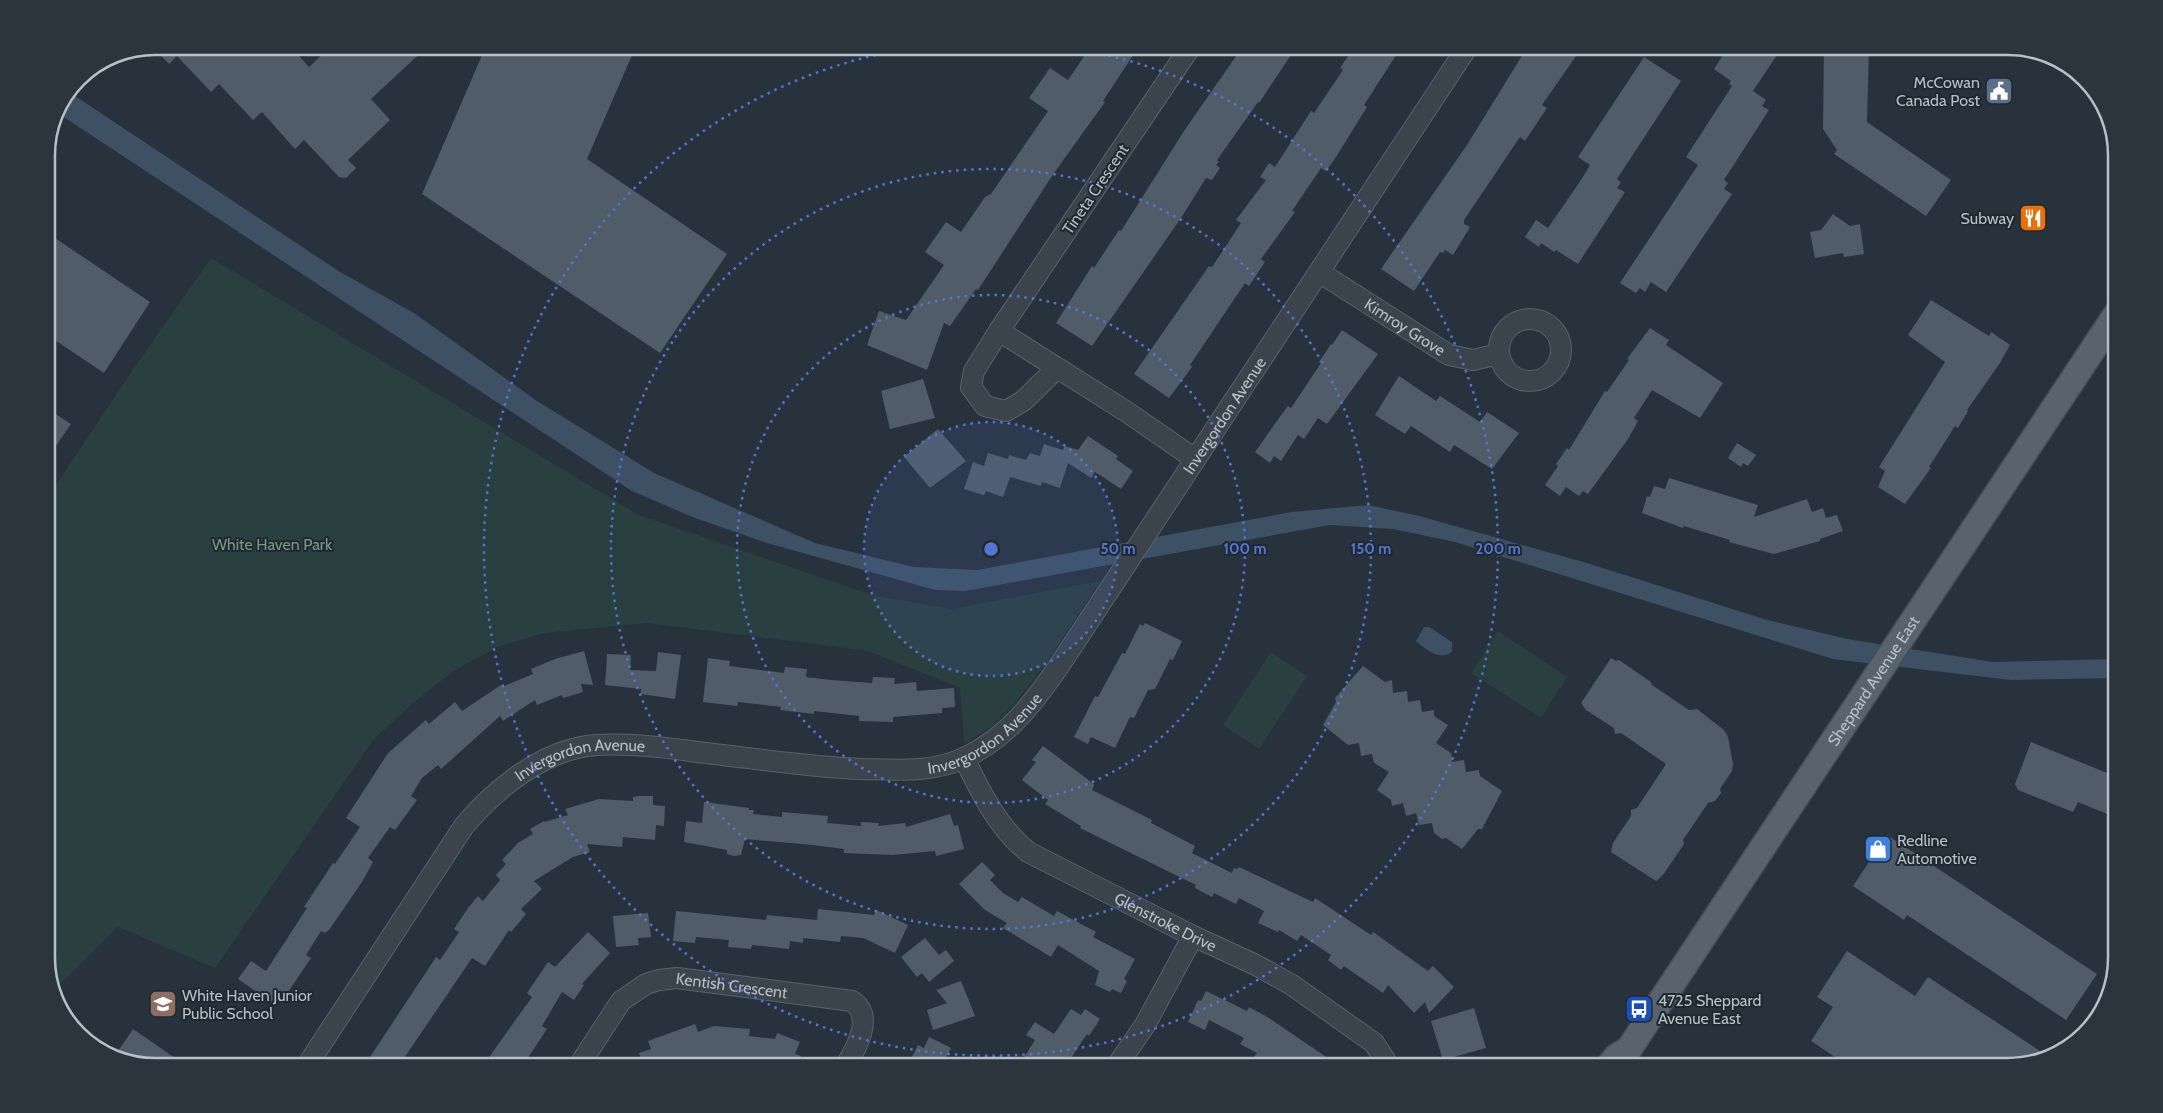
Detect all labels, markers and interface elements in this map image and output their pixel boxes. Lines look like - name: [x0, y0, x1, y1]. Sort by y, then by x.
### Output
- place label: McCowan Canada Post: [1896, 73, 1981, 110]
- public building icon: McCowan Canada Post: [1984, 76, 2014, 106]
- street label: Tineta Crescent: [1058, 140, 1133, 238]
- restaurant icon: Subway: [2018, 203, 2048, 233]
- place label: Subway: [1961, 209, 2014, 228]
- street label: Kimroy Grove: [1361, 294, 1449, 360]
- street label: Invergordon Avenue: [1179, 354, 1270, 478]
- park label: White Haven Park: [212, 535, 333, 554]
- centre of rings: [982, 540, 1000, 558]
- text: 50 m: [1100, 540, 1136, 558]
- text: 100 m: [1223, 540, 1267, 558]
- text: 150 m: [1351, 540, 1391, 558]
- text: 200 m: [1475, 540, 1521, 558]
- street label: Sheppard Avenue East: [1824, 612, 1924, 750]
- street label: Invergordon Avenue: [926, 689, 1046, 778]
- street label: Invergordon Avenue: [511, 735, 646, 785]
- place label: Redline Automotive: [1897, 831, 1977, 868]
- shop icon: Redline Automotive: [1863, 834, 1893, 864]
- street label: Glenstroke Drive: [1111, 889, 1220, 956]
- street label: Kentish Crescent: [675, 969, 789, 1003]
- place label: White Haven Junior Public School: [182, 986, 313, 1023]
- school or university icon: White Haven Junior Public School: [148, 989, 178, 1019]
- place label: 4725 Sheppard Avenue East: [1658, 991, 1761, 1028]
- bus stop icon: 4725 Sheppard Avenue East: [1624, 994, 1654, 1024]

